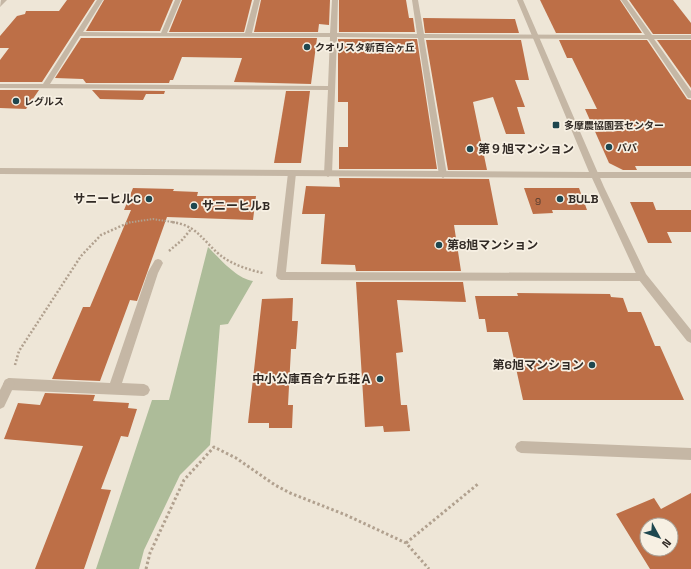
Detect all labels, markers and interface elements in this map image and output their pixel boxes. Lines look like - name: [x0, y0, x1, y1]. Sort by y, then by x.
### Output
- place label: クオリスタ新百合ヶ丘: [315, 41, 415, 54]
- marker: クオリスタ新百合ヶ丘: [302, 42, 312, 52]
- place label: レグルス: [24, 95, 64, 108]
- marker: レグルス: [11, 96, 21, 106]
- place label: 多摩農協園芸センター: [564, 119, 664, 132]
- marker: 多摩農協園芸センター: [551, 120, 561, 130]
- place label: 第９旭マンション: [478, 141, 574, 157]
- place label: パパ: [617, 141, 637, 154]
- marker: パパ: [604, 142, 614, 152]
- marker: 第９旭マンション: [465, 144, 475, 154]
- place label: サニーヒルC: [73, 191, 141, 207]
- place label: BULB: [568, 191, 599, 207]
- marker: サニーヒルC: [144, 194, 154, 204]
- marker: BULB: [555, 194, 565, 204]
- house number: 9: [535, 195, 541, 208]
- place label: サニーヒルB: [202, 198, 270, 214]
- marker: サニーヒルB: [189, 201, 199, 211]
- place label: 第8旭マンション: [447, 237, 538, 253]
- marker: 第8旭マンション: [434, 240, 444, 250]
- place label: 第6旭マンション: [493, 357, 584, 373]
- marker: 第6旭マンション: [587, 360, 597, 370]
- place label: 中小公庫百合ケ丘荘Ａ: [252, 371, 372, 387]
- marker: 中小公庫百合ケ丘荘Ａ: [375, 374, 385, 384]
- north arrow: [639, 517, 679, 557]
- text: N: [659, 536, 674, 551]

